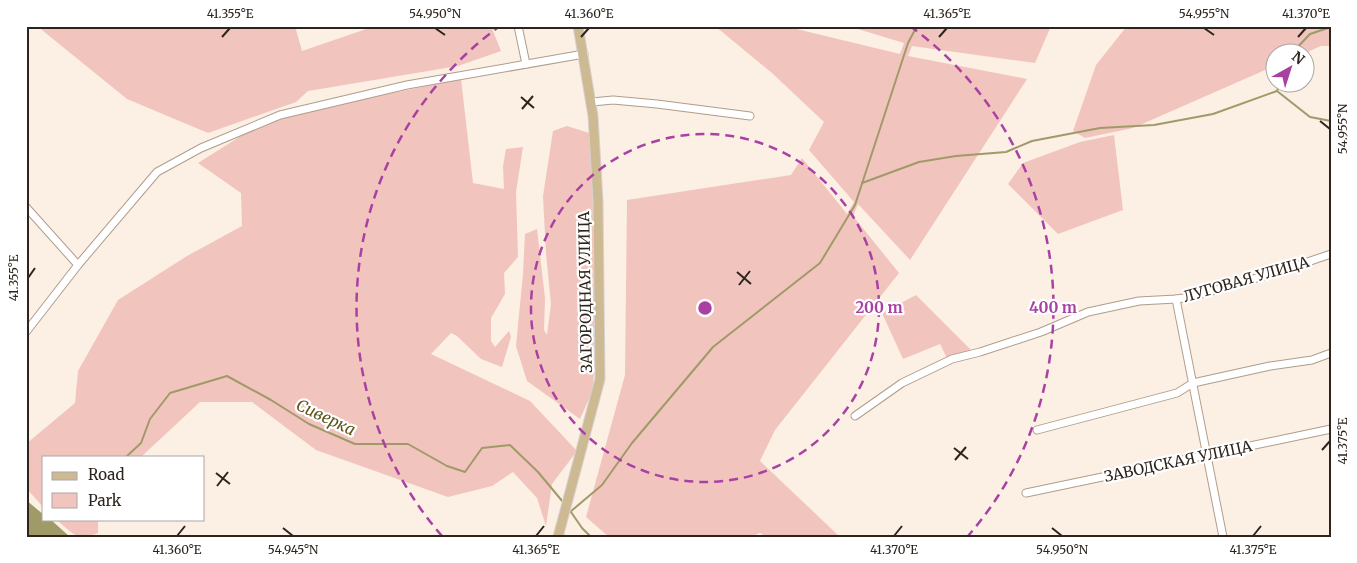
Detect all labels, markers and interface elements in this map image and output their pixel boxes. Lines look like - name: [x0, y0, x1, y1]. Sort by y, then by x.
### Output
- text: 41.355°E: [207, 6, 254, 21]
- text: 54.950°N: [409, 6, 462, 21]
- text: 41.360°E: [565, 6, 614, 21]
- text: 41.365°E: [923, 6, 971, 21]
- text: 54.955°N: [1179, 6, 1230, 21]
- text: 41.370°E: [1282, 6, 1330, 21]
- north arrow: [1264, 42, 1314, 92]
- text: N: [1288, 47, 1308, 68]
- text: 54.955°N: [1335, 103, 1350, 154]
- street label: ЗАГОРОДНАЯ УЛИЦА: [574, 211, 596, 373]
- street label: ЛУГОВАЯ УЛИЦА: [1181, 252, 1312, 306]
- text: 41.355°E: [6, 254, 21, 301]
- text: 200 m: [855, 298, 903, 317]
- text: 400 m: [1029, 298, 1077, 317]
- centre of rings: [696, 299, 714, 317]
- water label: Сиверка: [293, 395, 359, 439]
- text: 41.375°E: [1335, 417, 1350, 464]
- street label: ЗАВОДСКАЯ УЛИЦА: [1102, 436, 1254, 486]
- legend: [42, 456, 205, 520]
- text: Road: [88, 465, 124, 484]
- text: Park: [88, 491, 122, 510]
- text: 41.360°E: [153, 542, 202, 557]
- text: 54.945°N: [268, 542, 319, 557]
- text: 41.365°E: [512, 542, 560, 557]
- text: 41.370°E: [870, 542, 918, 557]
- text: 54.950°N: [1036, 542, 1089, 557]
- text: 41.375°E: [1230, 542, 1277, 557]

